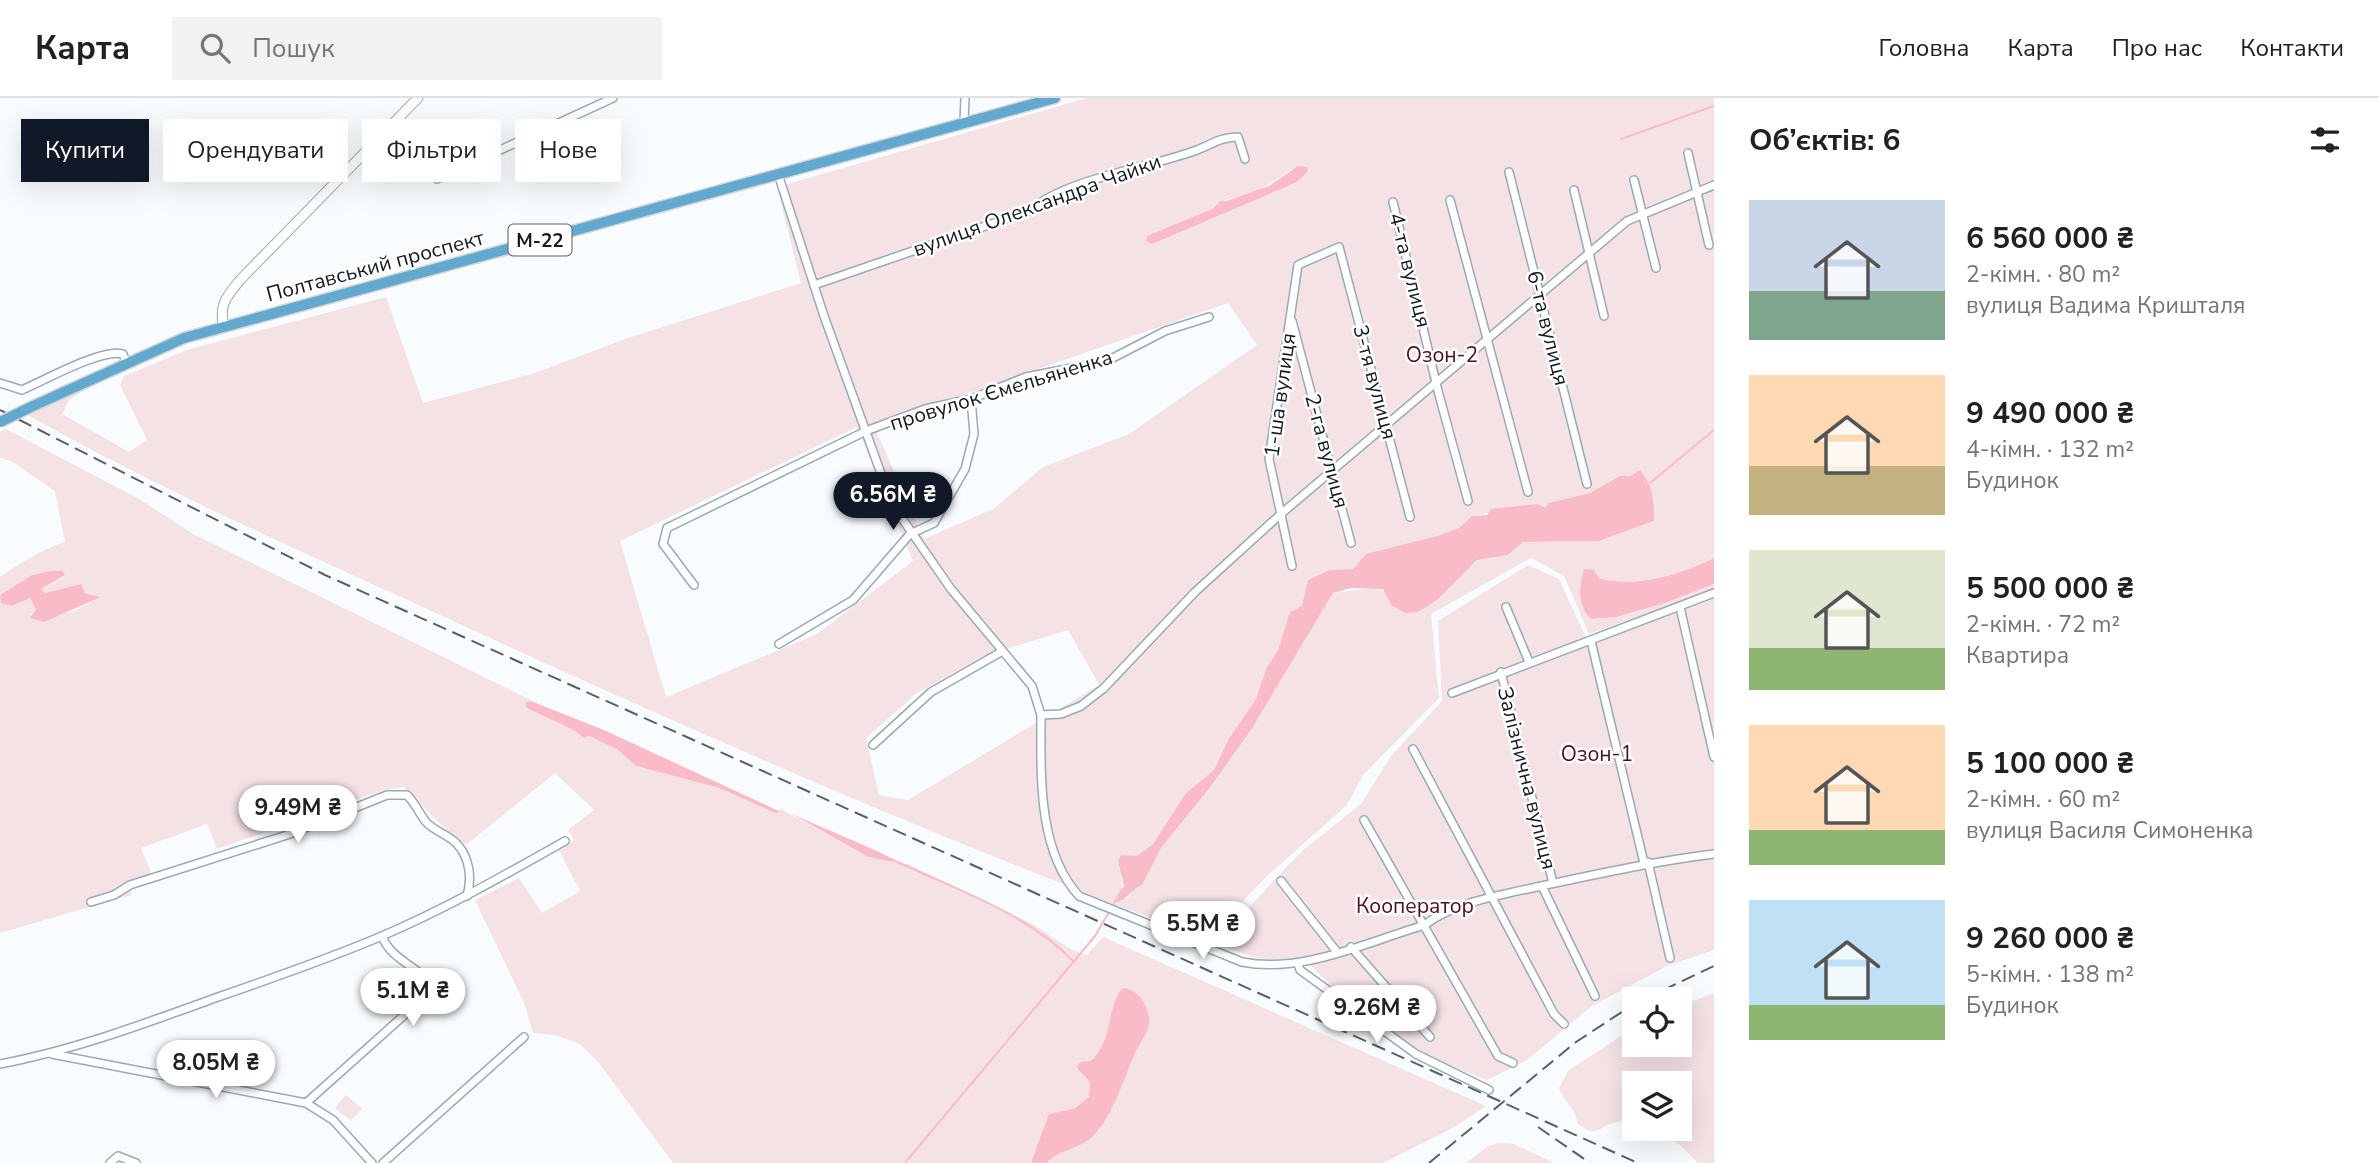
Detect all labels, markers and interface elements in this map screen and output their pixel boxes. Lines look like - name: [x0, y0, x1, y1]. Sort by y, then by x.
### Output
- search box: [172, 17, 662, 80]
- text: Карта: [35, 26, 130, 71]
- icon: search: [196, 29, 234, 67]
- text: Пошук: [252, 31, 335, 66]
- text: Головна: [1879, 32, 1970, 64]
- text: Карта: [2008, 32, 2074, 64]
- text: Про нас: [2112, 32, 2202, 64]
- text: Контакти: [2240, 32, 2344, 64]
- chip: Купити: [21, 119, 149, 182]
- chip: Орендувати: [163, 119, 348, 182]
- chip: Фільтри: [362, 119, 501, 182]
- chip: Нове: [515, 119, 621, 182]
- text: Об’єктів: 6: [1749, 120, 1901, 161]
- icon: filters: [2306, 121, 2344, 159]
- street label: вулиця Олександра Чайки: [909, 147, 1165, 263]
- street label: 4-та вулиця: [1382, 210, 1438, 330]
- text: 6 560 000 ₴: [1966, 218, 2134, 259]
- street label: Полтавський проспект: [263, 223, 488, 309]
- road number: М-22: [508, 224, 572, 256]
- icon: home: [1805, 228, 1889, 312]
- text: 2-кімн. · 80 m²: [1966, 259, 2120, 290]
- street label: 6-та вулиця: [1520, 268, 1576, 388]
- text: вулиця Вадима Кришталя: [1966, 290, 2246, 321]
- street label: 3-тя вулиця: [1346, 322, 1404, 442]
- street label: 1-ша вулиця: [1257, 331, 1303, 459]
- park label: Озон-2: [1406, 341, 1478, 369]
- street label: провулок Ємельяненка: [886, 343, 1116, 437]
- street label: 2-га вулиця: [1298, 391, 1356, 511]
- text: 9 490 000 ₴: [1966, 393, 2134, 434]
- icon: home: [1805, 403, 1889, 487]
- text: 4-кімн. · 132 m²: [1966, 434, 2134, 465]
- text: Будинок: [1966, 465, 2059, 496]
- pin: 6.56M ₴: [828, 472, 958, 532]
- text: 6.56M ₴: [849, 479, 937, 510]
- text: 5 500 000 ₴: [1966, 568, 2134, 609]
- icon: home: [1805, 578, 1889, 662]
- text: 2-кімн. · 72 m²: [1966, 609, 2120, 640]
- text: Квартира: [1966, 640, 2069, 671]
- street label: Залізнична вулиця: [1491, 684, 1563, 872]
- park label: Озон-1: [1561, 740, 1633, 768]
- text: 5 100 000 ₴: [1966, 743, 2134, 784]
- icon: home: [1805, 753, 1889, 837]
- text: 2-кімн. · 60 m²: [1966, 784, 2120, 815]
- pin: 9.49M ₴: [233, 786, 363, 845]
- text: 9.49M ₴: [254, 792, 342, 823]
- text: вулиця Василя Симоненка: [1966, 815, 2253, 846]
- park label: Кооператор: [1356, 892, 1474, 920]
- pin: 5.5M ₴: [1146, 902, 1260, 961]
- text: 5.5M ₴: [1166, 908, 1240, 939]
- text: 9 260 000 ₴: [1966, 918, 2134, 959]
- icon: home: [1805, 928, 1889, 1012]
- text: 5-кімн. · 138 m²: [1966, 959, 2134, 990]
- pin: 5.1M ₴: [356, 968, 470, 1028]
- text: 5.1M ₴: [376, 975, 450, 1006]
- pin: 9.26M ₴: [1312, 986, 1442, 1045]
- map controls: [1622, 987, 1692, 1141]
- button: locate: [1622, 987, 1692, 1057]
- text: Будинок: [1966, 990, 2059, 1021]
- text: 9.26M ₴: [1333, 992, 1421, 1023]
- pin: 8.05M ₴: [151, 1040, 281, 1100]
- text: 8.05M ₴: [172, 1047, 260, 1078]
- button: layers: [1622, 1071, 1692, 1141]

